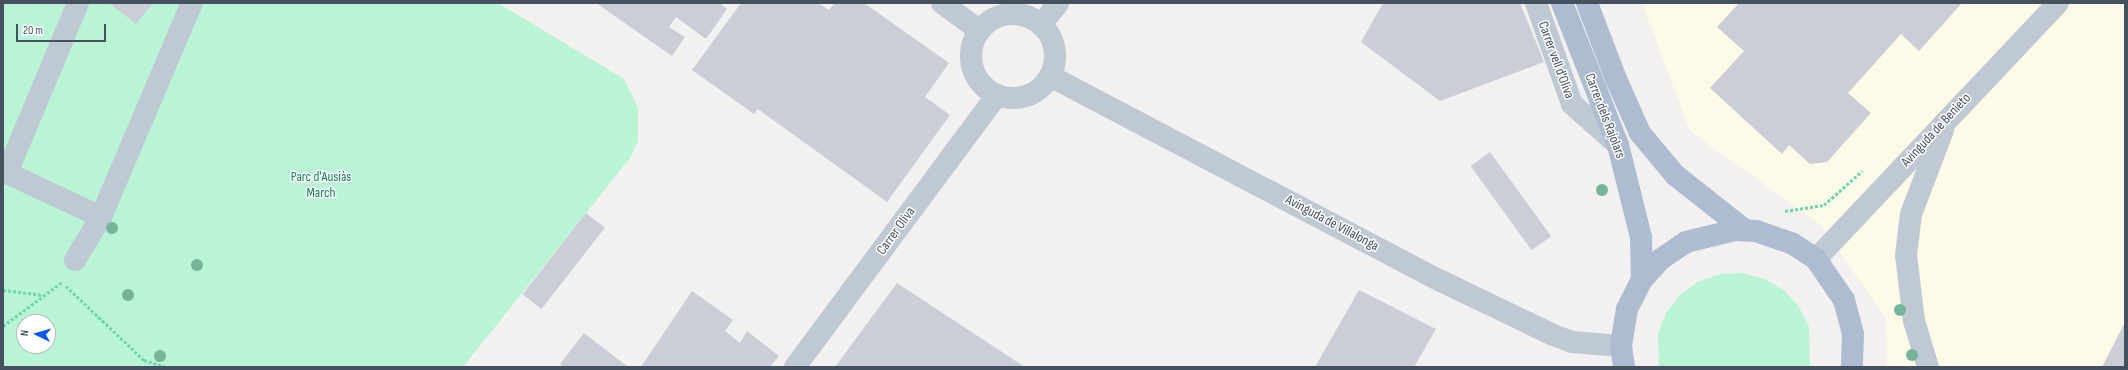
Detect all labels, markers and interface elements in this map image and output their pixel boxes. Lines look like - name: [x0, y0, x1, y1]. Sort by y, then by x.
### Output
- scale bar: [18, 16, 108, 42]
- street label: Carrer vell d'Oliva: [1534, 19, 1578, 101]
- text: 20 m: [23, 23, 43, 38]
- street label: Carrer dels Rajolars: [1581, 71, 1629, 161]
- street label: Avinguda de Benieto: [1898, 90, 1974, 170]
- park label: Parc d'Ausiàs March: [291, 169, 351, 202]
- street label: Avinguda de Villalonga: [1283, 191, 1381, 255]
- street label: Carrer Oliva: [873, 204, 919, 258]
- north arrow: [16, 314, 56, 354]
- text: N: [18, 330, 31, 336]

